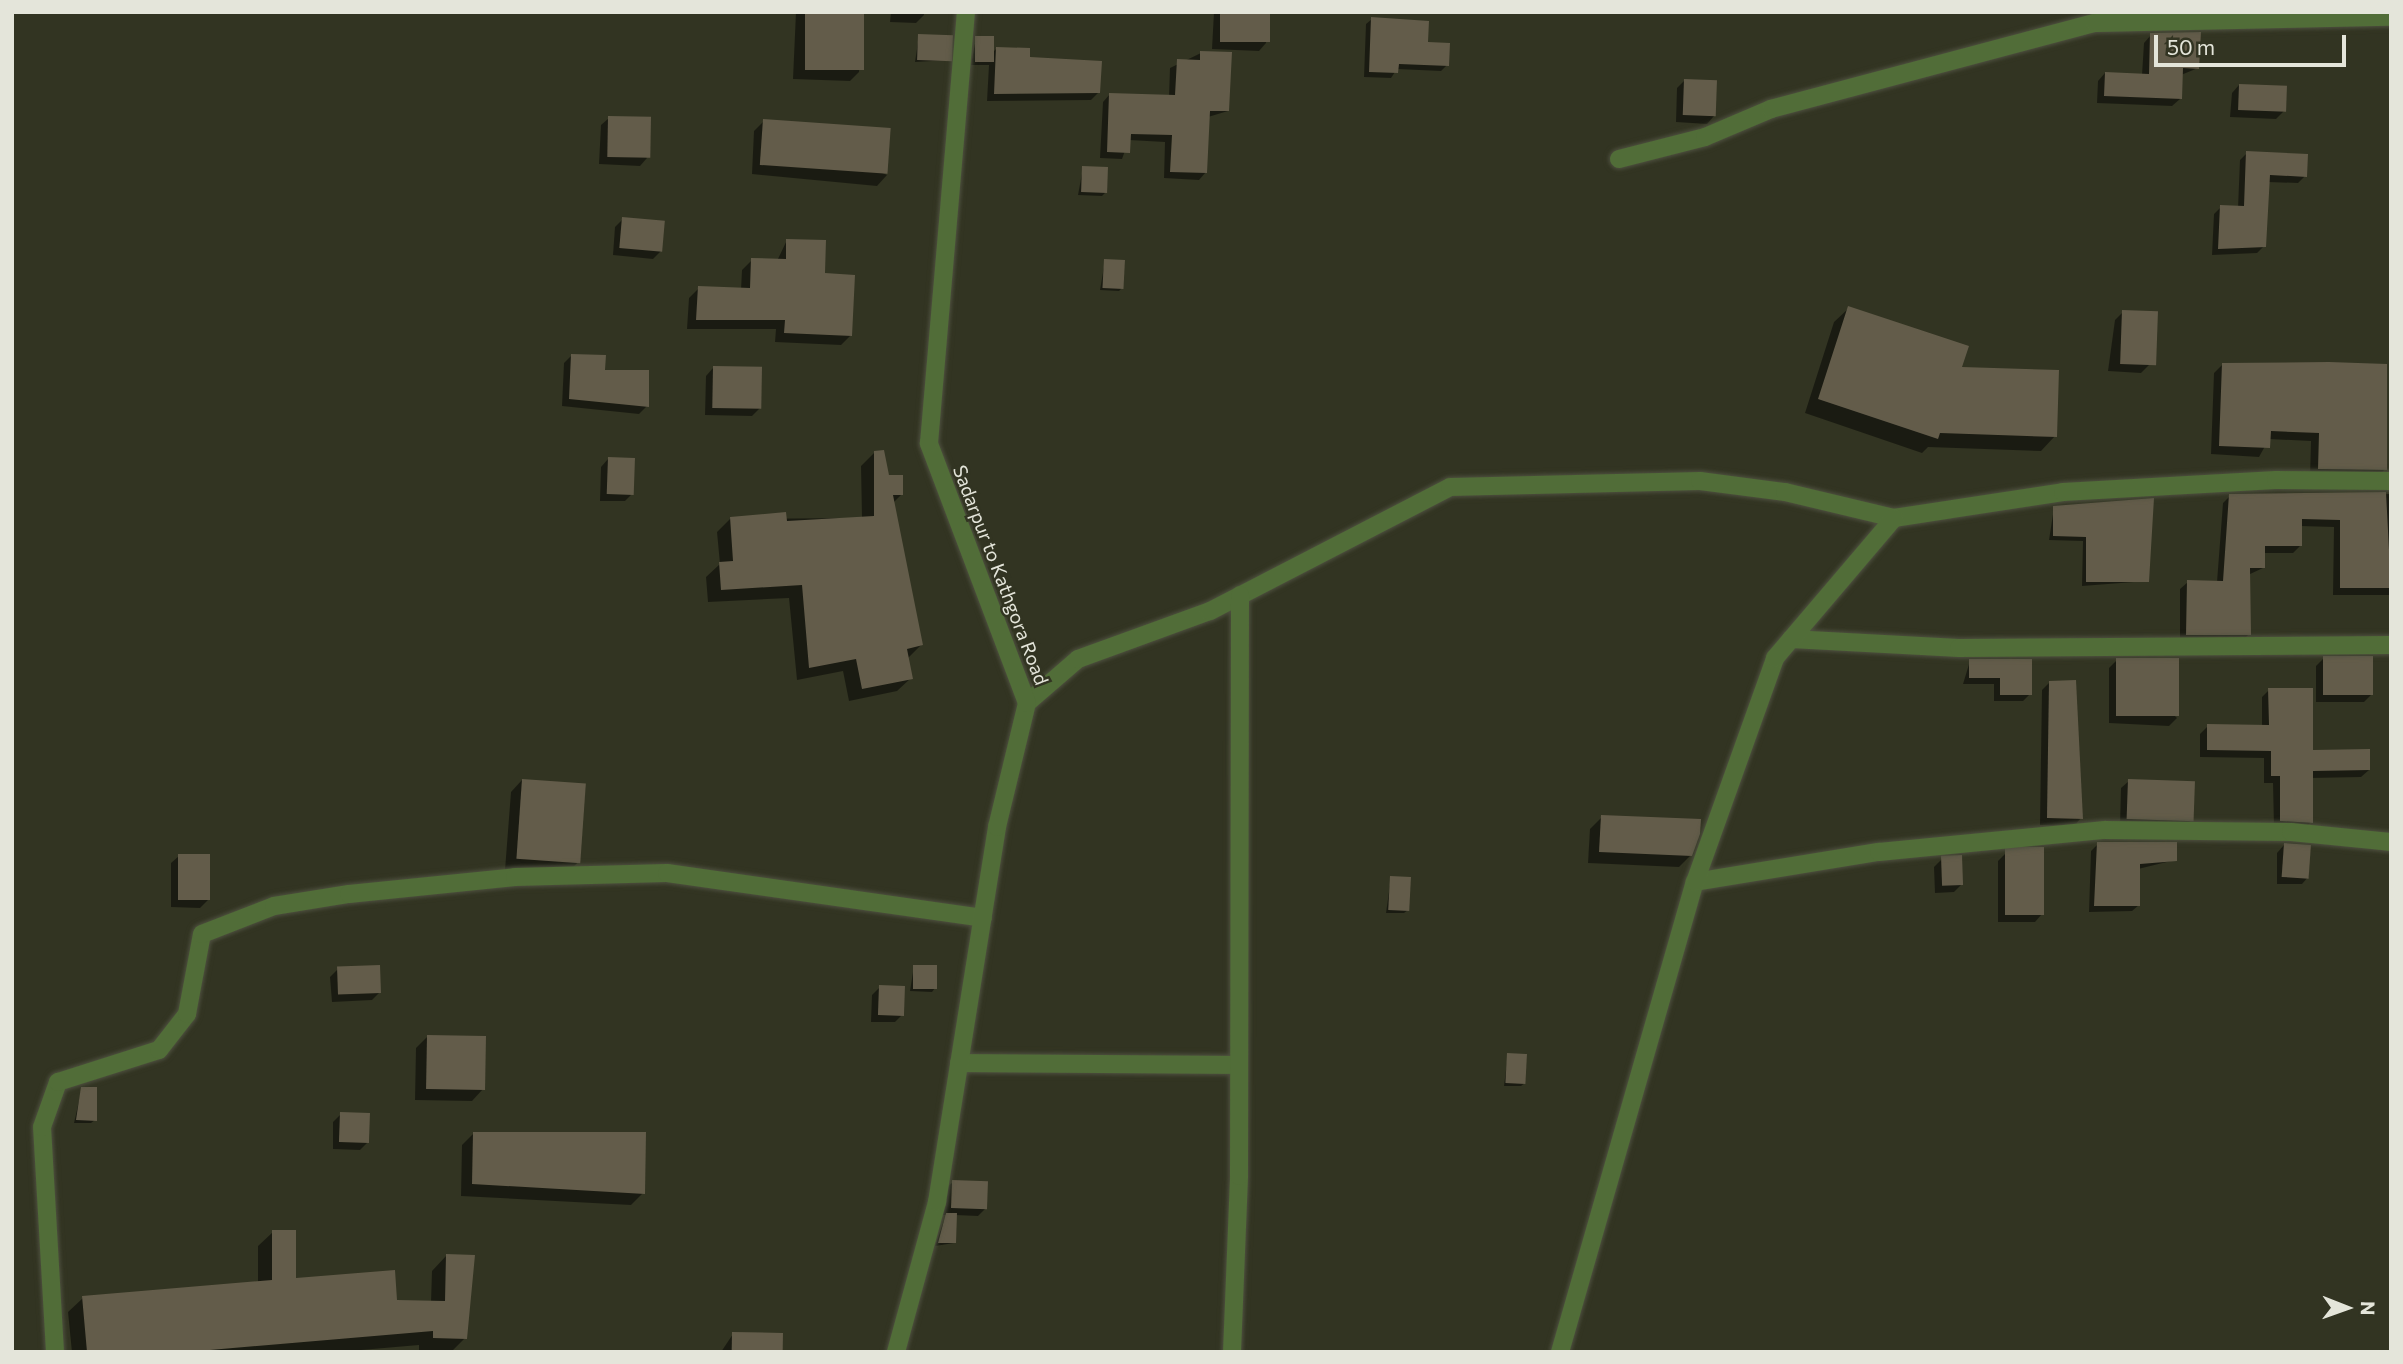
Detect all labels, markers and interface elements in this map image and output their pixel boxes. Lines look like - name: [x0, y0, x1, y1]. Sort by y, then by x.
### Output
- scale bar: [2158, 21, 2350, 65]
- text: 50 m: [2167, 34, 2215, 59]
- street label: Sadarpur to Kathgora Road: [949, 462, 1053, 688]
- north arrow: [2312, 1273, 2382, 1343]
- text: N: [2357, 1301, 2380, 1316]

